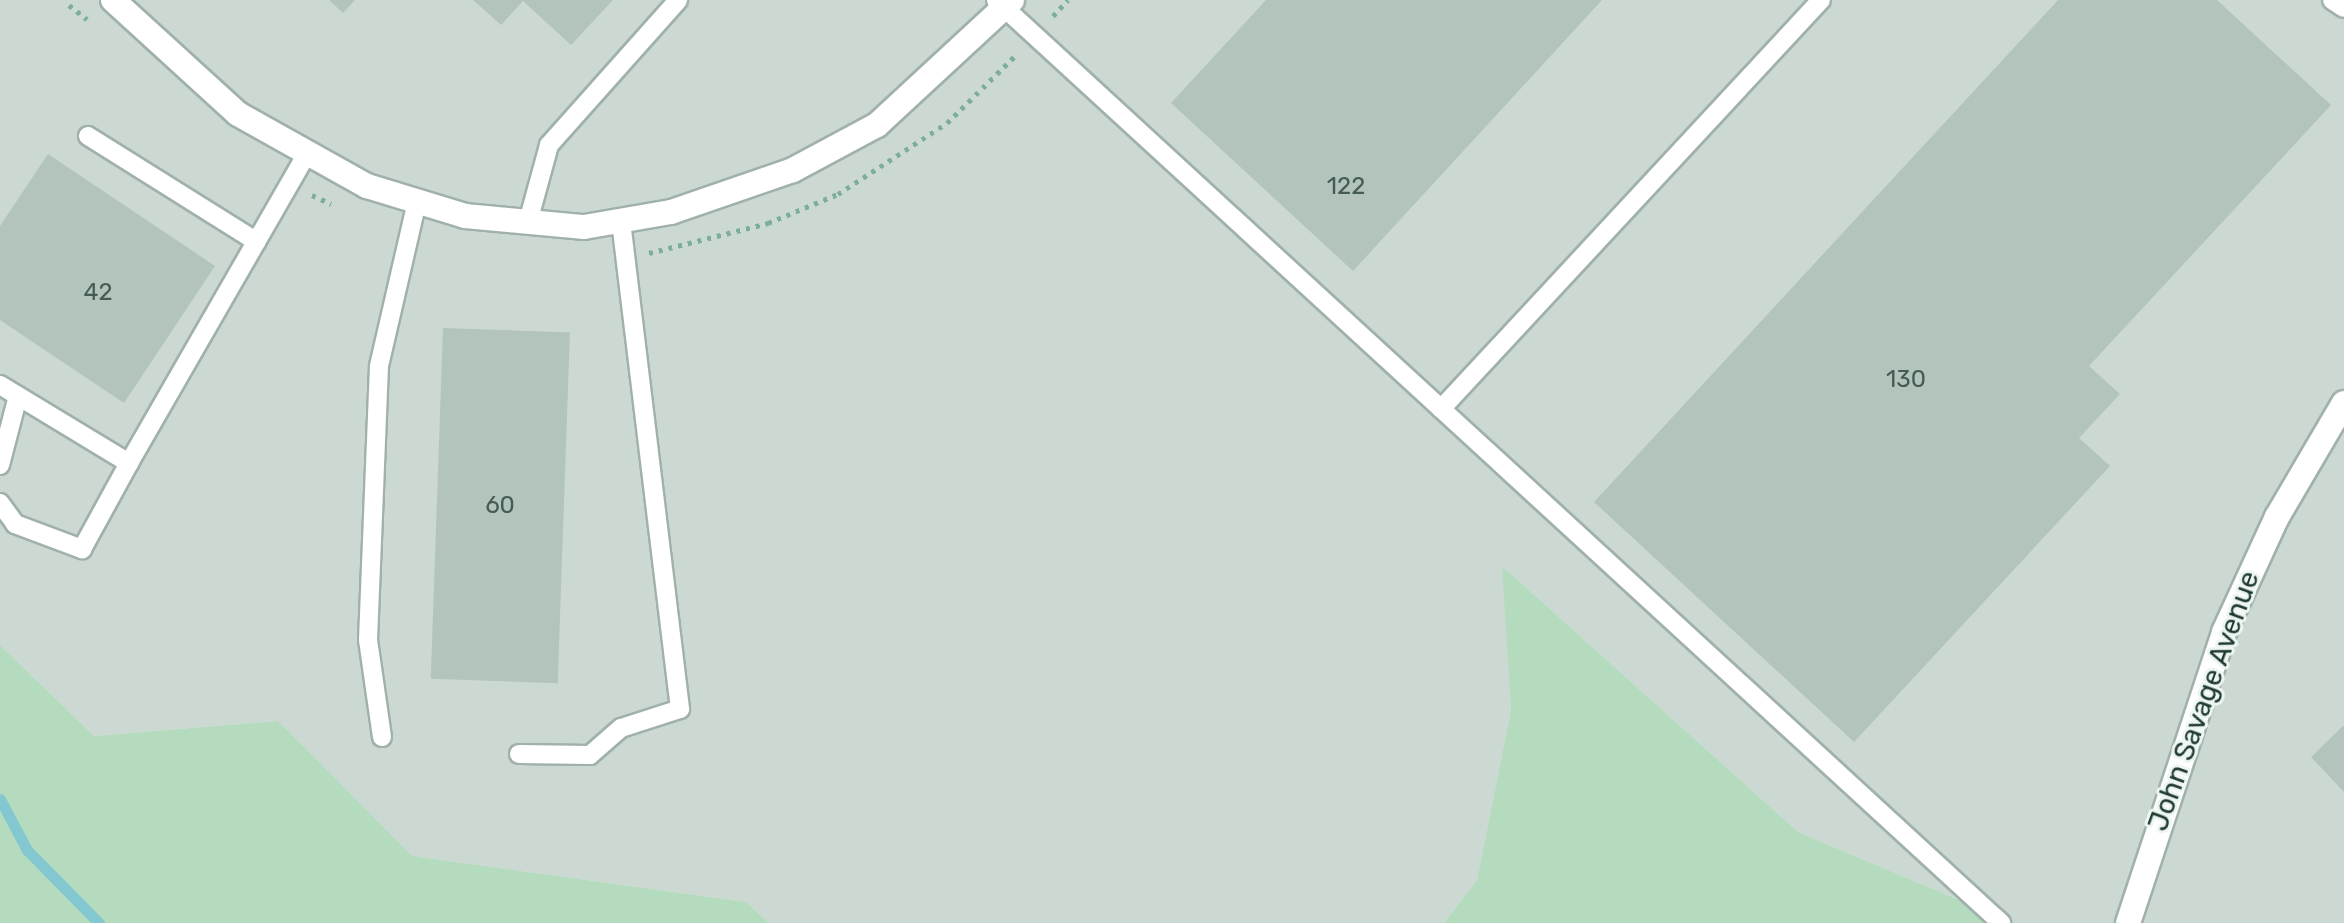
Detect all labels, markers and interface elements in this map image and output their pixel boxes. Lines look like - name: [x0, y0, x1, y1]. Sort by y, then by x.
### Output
- house number: 122: [1327, 173, 1365, 201]
- house number: 42: [84, 279, 112, 307]
- house number: 130: [1886, 366, 1926, 394]
- house number: 60: [485, 492, 515, 520]
- street label: John Savage Avenue: [2141, 566, 2267, 836]

